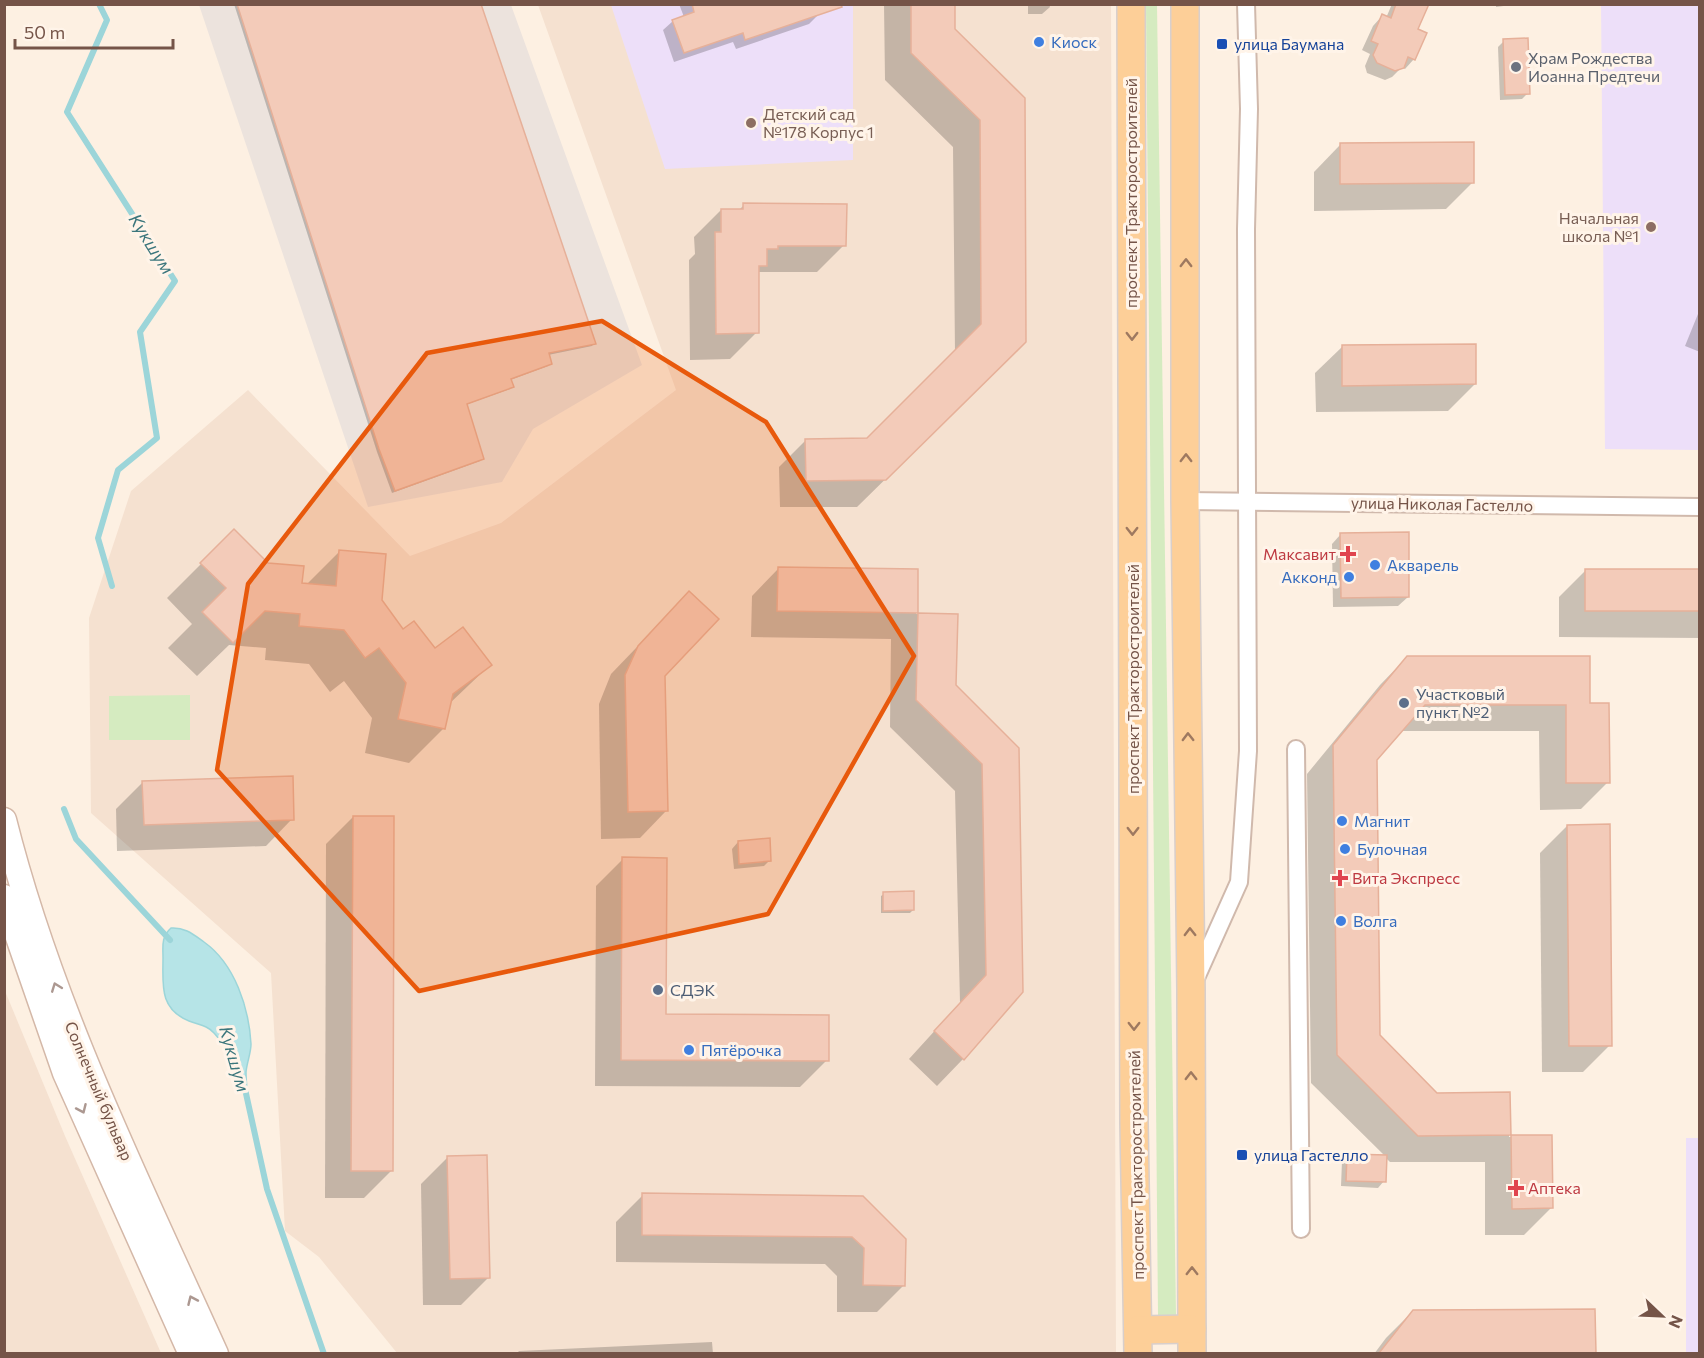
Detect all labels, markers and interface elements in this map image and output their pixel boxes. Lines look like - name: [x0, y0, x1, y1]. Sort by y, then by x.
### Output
- scale bar: [15, 12, 172, 50]
- text: 50 m: [24, 21, 65, 43]
- place label: Киоск: [1051, 32, 1097, 51]
- place label: улица Баумана: [1234, 34, 1344, 53]
- marker: Киоск: [1032, 35, 1046, 49]
- marker: улица Баумана: [1215, 37, 1229, 51]
- place label: Храм Рождества Иоанна Предтечи: [1528, 48, 1660, 85]
- marker: Храм Рождества Иоанна Предтечи: [1509, 60, 1523, 74]
- street label: проспект Тракторостроителей: [1121, 78, 1140, 308]
- place label: Детский сад №178 Корпус 1: [763, 104, 874, 141]
- marker: Детский сад №178 Корпус 1: [744, 116, 758, 130]
- place label: Начальная школа №1: [1559, 208, 1639, 245]
- water label: Кукшум: [125, 209, 179, 278]
- marker: Начальная школа №1: [1644, 220, 1658, 234]
- one-way arrow: [1180, 258, 1192, 267]
- one-way arrow: [1126, 331, 1138, 340]
- one-way arrow: [1180, 453, 1192, 462]
- street label: улица Николая Гастелло: [1351, 492, 1533, 515]
- one-way arrow: [1126, 526, 1138, 535]
- place label: Максавит: [1263, 544, 1336, 563]
- marker: Максавит: [1341, 547, 1355, 561]
- place label: Акварель: [1387, 555, 1459, 574]
- marker: Акварель: [1368, 558, 1382, 572]
- street label: проспект Тракторостроителей: [1123, 564, 1142, 794]
- place label: Акконд: [1281, 567, 1338, 586]
- marker: Акконд: [1342, 570, 1356, 584]
- place label: Участковый пункт №2: [1416, 684, 1505, 721]
- marker: Участковый пункт №2: [1397, 696, 1411, 710]
- one-way arrow: [1182, 732, 1194, 741]
- place label: Магнит: [1354, 811, 1411, 830]
- marker: Магнит: [1335, 814, 1349, 828]
- one-way arrow: [1127, 826, 1139, 835]
- place label: Булочная: [1357, 839, 1428, 858]
- marker: Булочная: [1338, 842, 1352, 856]
- place label: Вита Экспресс: [1352, 868, 1460, 887]
- marker: Вита Экспресс: [1333, 871, 1347, 885]
- place label: Волга: [1353, 911, 1397, 930]
- marker: Волга: [1334, 914, 1348, 928]
- one-way arrow: [1184, 927, 1197, 936]
- place label: СДЭК: [670, 980, 715, 999]
- one-way arrow: [50, 982, 63, 992]
- marker: СДЭК: [651, 983, 665, 997]
- street label: Солнечный бульвар: [62, 1018, 137, 1163]
- one-way arrow: [1128, 1021, 1140, 1030]
- water label: Кукшум: [215, 1023, 255, 1094]
- place label: Пятёрочка: [701, 1040, 781, 1059]
- marker: Пятёрочка: [682, 1043, 696, 1057]
- street label: проспект Тракторостроителей: [1124, 1050, 1147, 1280]
- one-way arrow: [1185, 1071, 1197, 1080]
- one-way arrow: [75, 1103, 87, 1114]
- place label: улица Гастелло: [1254, 1145, 1369, 1164]
- marker: улица Гастелло: [1235, 1148, 1249, 1162]
- place label: Аптека: [1528, 1178, 1581, 1197]
- marker: Аптека: [1509, 1181, 1523, 1195]
- one-way arrow: [1186, 1266, 1198, 1275]
- north arrow: [1632, 1286, 1692, 1346]
- one-way arrow: [187, 1296, 199, 1307]
- text: N: [1665, 1313, 1687, 1331]

